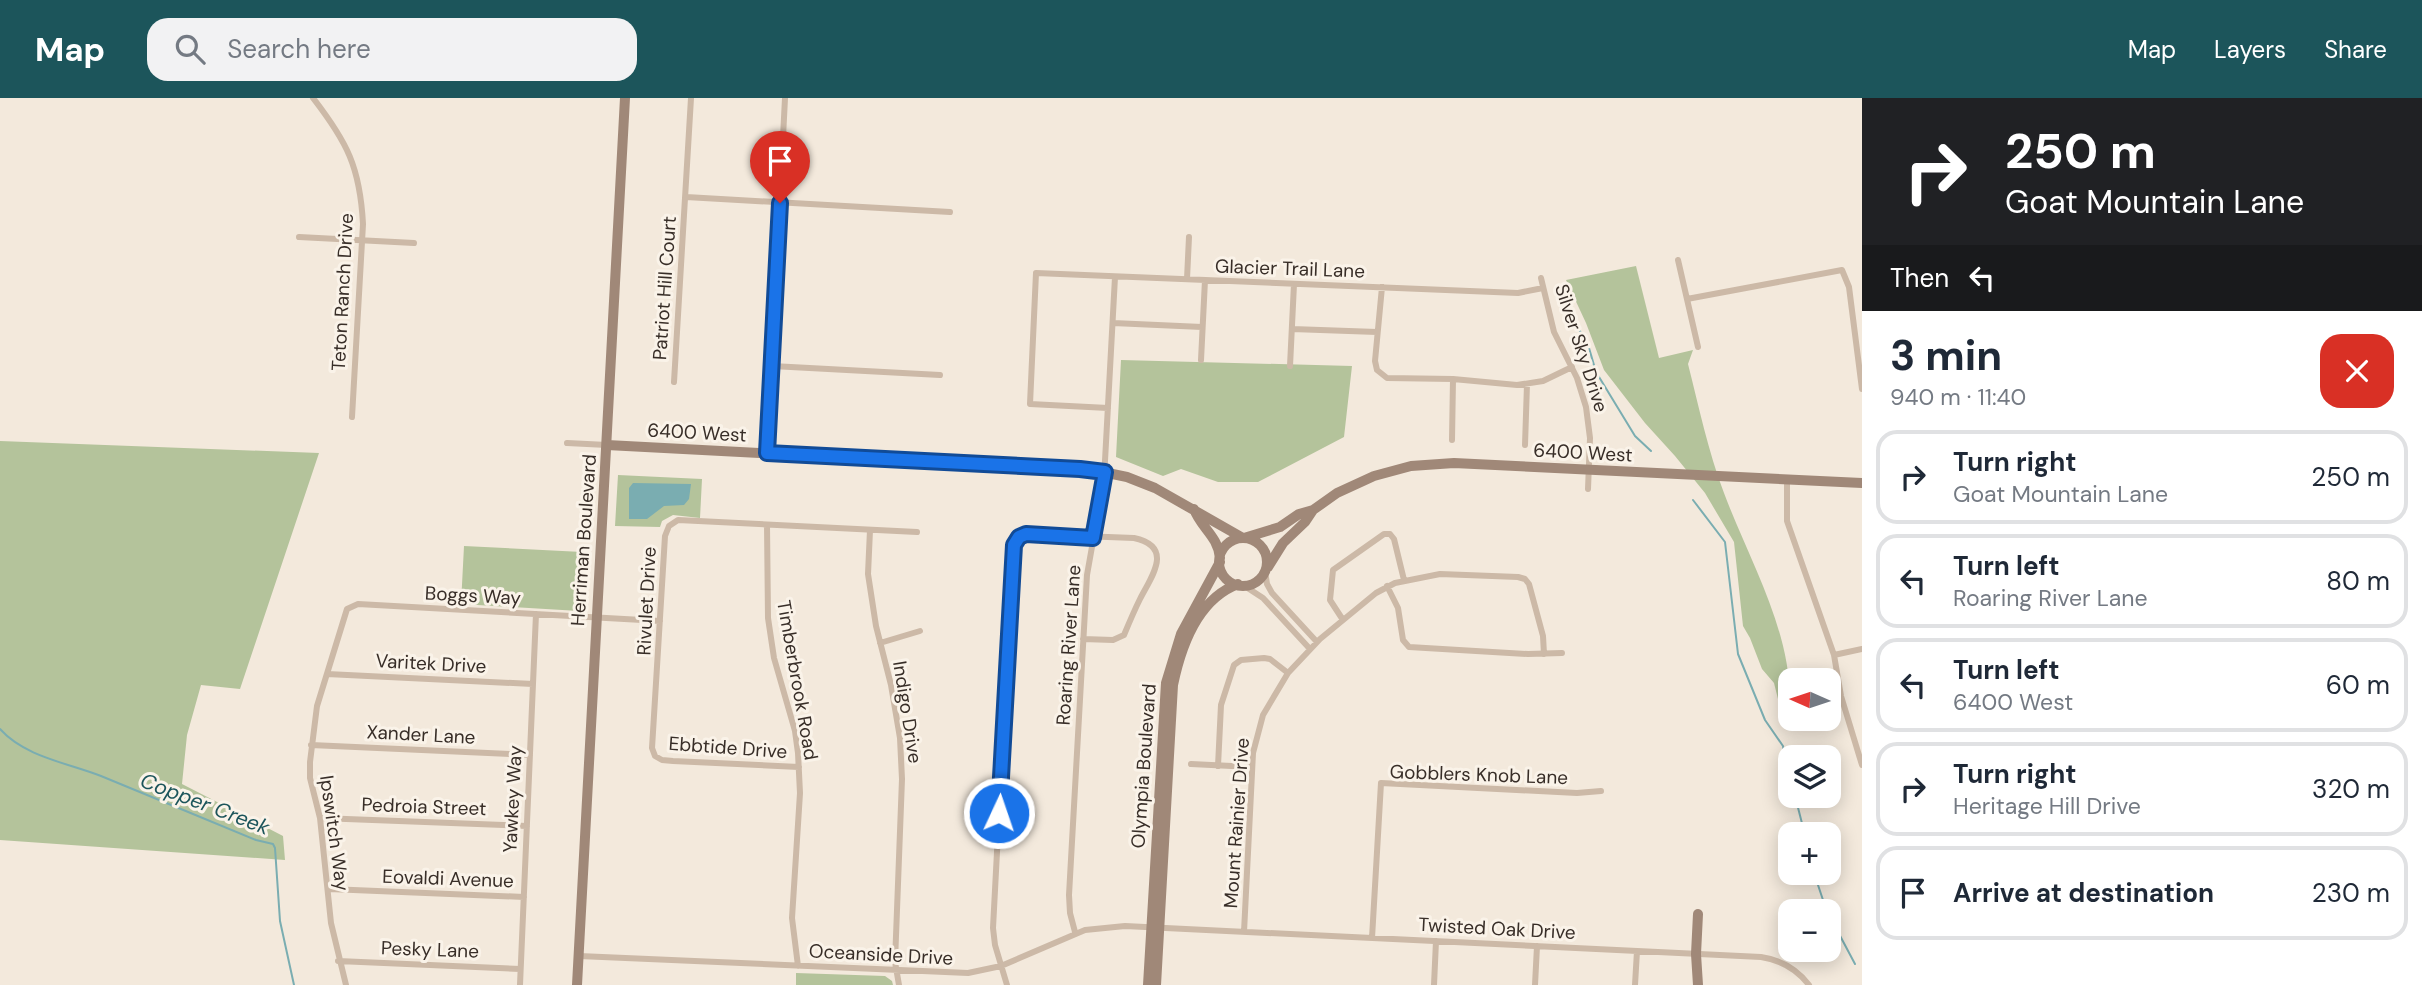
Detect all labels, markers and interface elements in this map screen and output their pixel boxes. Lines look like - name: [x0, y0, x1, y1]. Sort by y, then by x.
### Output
- search box: [147, 18, 637, 81]
- text: Map: [35, 28, 105, 71]
- icon: search: [171, 30, 209, 68]
- text: Search here: [227, 32, 371, 66]
- text: Map: [2128, 34, 2176, 65]
- text: Layers: [2214, 34, 2286, 65]
- text: Share: [2324, 34, 2387, 65]
- text: 250 m: [2005, 119, 2156, 183]
- icon: right: [1890, 126, 1981, 217]
- pin: [750, 131, 810, 203]
- icon: arrive: [761, 142, 799, 180]
- text: Goat Mountain Lane: [2005, 181, 2304, 223]
- street label: Teton Ranch Drive: [326, 213, 359, 372]
- street label: Patriot Hill Court: [647, 215, 682, 361]
- street label: Glacier Trail Lane: [1215, 253, 1365, 284]
- icon: left: [1963, 259, 2001, 297]
- text: Then: [1890, 261, 1949, 295]
- street label: Silver Sky Drive: [1549, 281, 1614, 415]
- text: 3 min: [1890, 328, 2002, 383]
- button: close: [2320, 334, 2394, 408]
- text: 940 m · 11:40: [1890, 382, 2026, 412]
- street label: 6400 West: [647, 417, 747, 448]
- street label: 6400 West: [1533, 437, 1633, 468]
- text: Turn right: [1953, 445, 2077, 479]
- street label: Herriman Boulevard: [565, 453, 602, 627]
- icon: right: [1894, 458, 1932, 496]
- text: 250 m: [2311, 460, 2390, 494]
- text: Goat Mountain Lane: [1953, 479, 2168, 509]
- street label: Rivulet Drive: [631, 546, 662, 656]
- text: Turn left: [1953, 549, 2060, 583]
- icon: left: [1894, 562, 1932, 600]
- street label: Roaring River Lane: [1050, 564, 1087, 726]
- text: 80 m: [2326, 564, 2390, 598]
- street label: Boggs Way: [424, 580, 522, 611]
- text: Roaring River Lane: [1953, 583, 2148, 613]
- street label: Timberbrook Road: [771, 598, 824, 762]
- street label: Varitek Drive: [375, 648, 487, 679]
- text: Turn left: [1953, 653, 2060, 687]
- street label: Indigo Drive: [887, 659, 928, 765]
- icon: left: [1894, 666, 1932, 704]
- north arrow: [1778, 668, 1841, 732]
- map controls: [1778, 668, 1841, 962]
- text: 60 m: [2326, 668, 2390, 702]
- street label: Olympia Boulevard: [1125, 683, 1162, 849]
- text: 6400 West: [1953, 687, 2073, 717]
- street label: Xander Lane: [366, 719, 476, 750]
- street label: Ebbtide Drive: [668, 731, 788, 764]
- street label: Mount Rainier Drive: [1218, 737, 1255, 909]
- street label: Yawkey Way: [497, 744, 528, 853]
- button: layers: [1778, 745, 1841, 808]
- text: Turn right: [1953, 757, 2077, 791]
- street label: Gobblers Knob Lane: [1389, 759, 1569, 790]
- water label: Copper Creek: [136, 766, 274, 842]
- icon: right: [1894, 770, 1932, 808]
- text: 320 m: [2312, 772, 2390, 806]
- street label: Ipswitch Way: [314, 774, 355, 893]
- position arrow: [962, 776, 1036, 850]
- text: Heritage Hill Drive: [1953, 791, 2141, 821]
- street label: Pedroia Street: [361, 792, 487, 821]
- button: +: [1778, 822, 1841, 885]
- street label: Eovaldi Avenue: [382, 864, 514, 893]
- icon: arrive: [1894, 874, 1932, 912]
- text: Arrive at destination: [1953, 876, 2214, 910]
- text: 230 m: [2312, 876, 2390, 910]
- button: −: [1778, 899, 1841, 962]
- street label: Twisted Oak Drive: [1418, 912, 1576, 945]
- street label: Pesky Lane: [381, 935, 479, 964]
- street label: Oceanside Drive: [808, 938, 954, 971]

